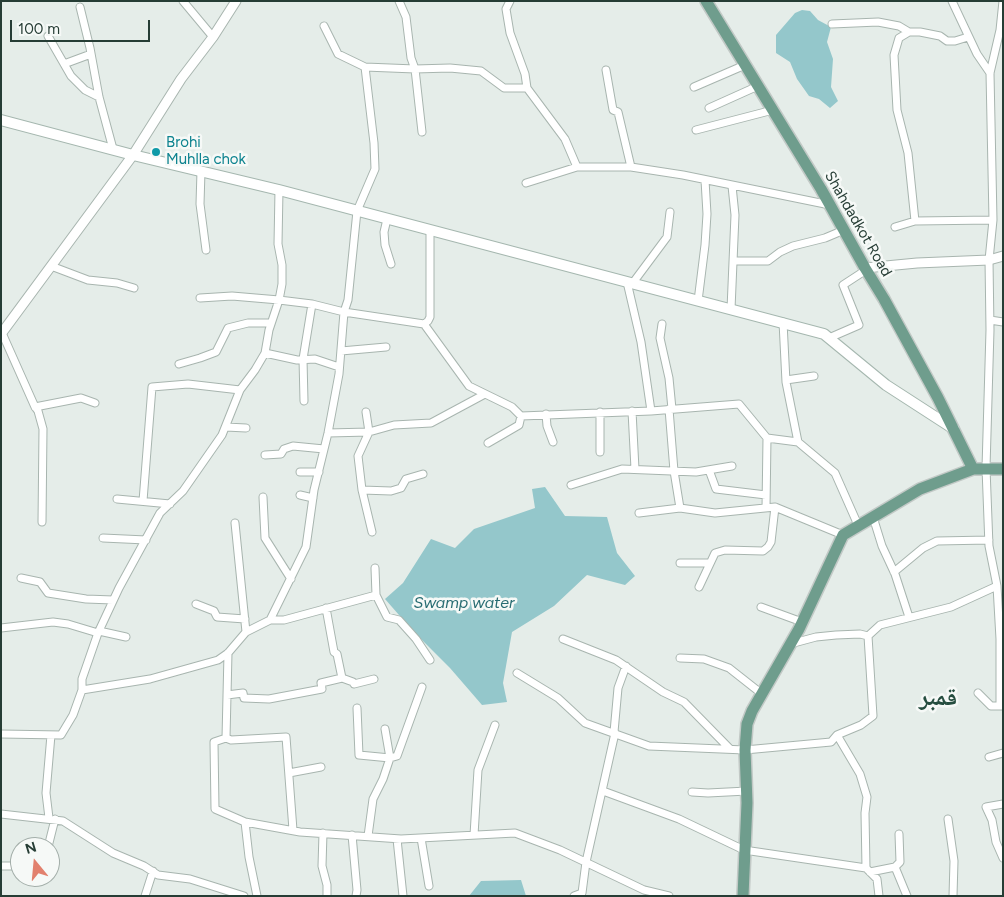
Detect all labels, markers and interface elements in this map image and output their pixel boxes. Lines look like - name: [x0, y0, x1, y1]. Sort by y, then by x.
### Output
- scale bar: [12, 10, 152, 42]
- text: 100 m: [18, 20, 60, 38]
- place label: Brohi Muhlla chok: [166, 134, 246, 169]
- marker: Brohi Muhlla chok: [150, 146, 162, 158]
- street label: Shahdadkot Road: [821, 168, 895, 280]
- water label: Swamp water: [414, 593, 514, 613]
- district label: قمبر: [919, 683, 957, 713]
- north arrow: [10, 837, 60, 887]
- text: N: [23, 838, 38, 858]

